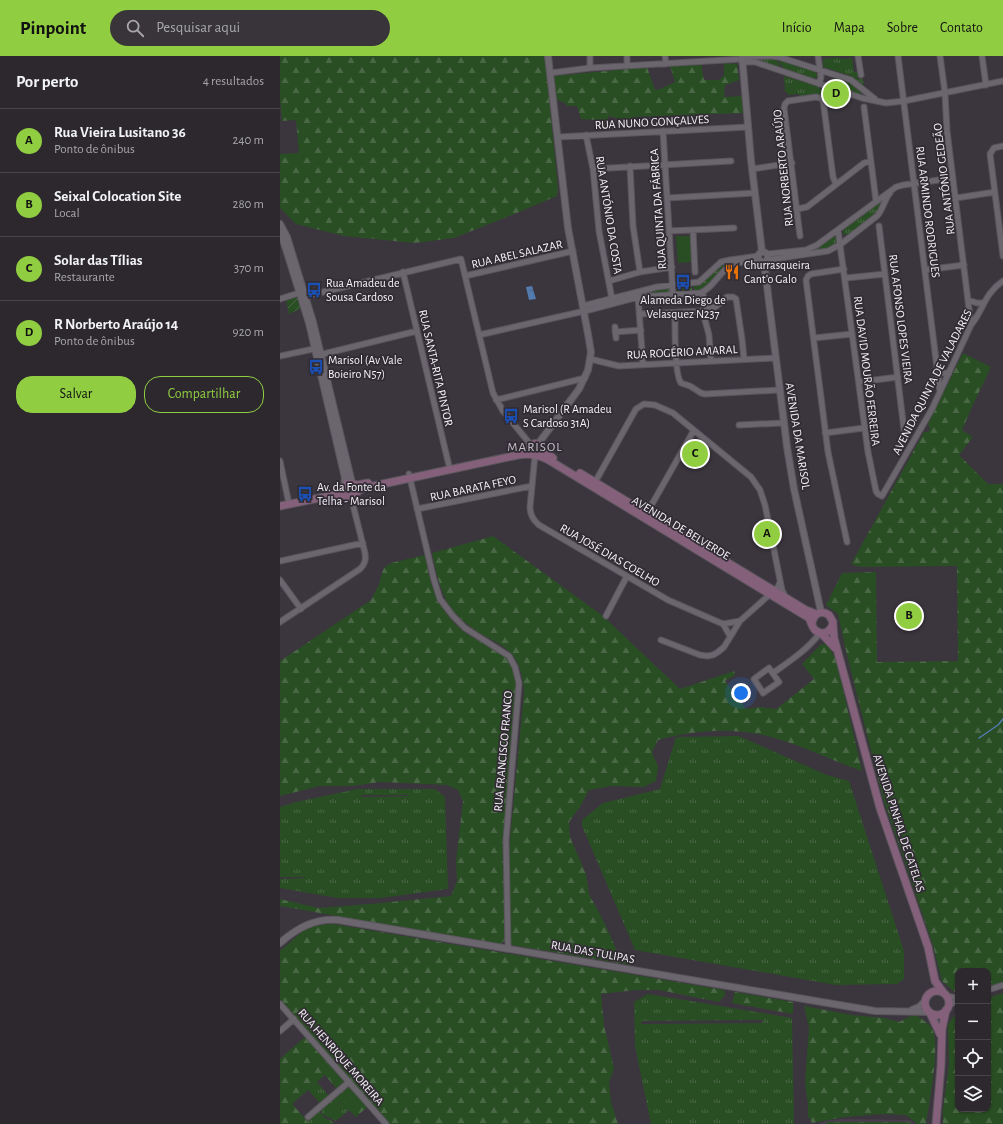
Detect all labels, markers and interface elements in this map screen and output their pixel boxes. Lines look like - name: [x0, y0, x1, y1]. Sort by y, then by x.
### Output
- search box: [110, 10, 390, 46]
- icon: search: [124, 17, 146, 39]
- text: Pinpoint: [20, 19, 86, 38]
- text: Pesquisar aqui: [156, 20, 240, 35]
- text: Início: [782, 21, 812, 35]
- text: Mapa: [834, 21, 865, 35]
- text: Sobre: [887, 21, 918, 35]
- text: Contato: [940, 21, 983, 35]
- text: Por perto: [16, 73, 79, 90]
- text: 4 resultados: [203, 75, 264, 88]
- pin: D: [823, 79, 849, 109]
- street label: RUA NORBERTO ARAÚJO: [770, 109, 795, 227]
- street label: RUA NUNO GONÇALVES: [594, 113, 710, 131]
- street label: RUA ANTÓNIO GEDEÃO: [929, 122, 957, 236]
- text: Rua Vieira Lusitano 36: [54, 125, 186, 140]
- text: A: [25, 134, 33, 147]
- text: 240 m: [232, 134, 264, 147]
- text: Ponto de ônibus: [54, 143, 135, 156]
- street label: RUA ARMINDO RODRIGUES: [914, 146, 942, 279]
- street label: RUA QUINTA DA FÁBRICA: [647, 148, 669, 270]
- street label: RUA ANTÓNIO DA COSTA: [594, 155, 625, 275]
- text: Seixal Colocation Site: [54, 189, 181, 204]
- text: B: [25, 198, 33, 211]
- text: 280 m: [233, 198, 264, 211]
- text: Local: [54, 207, 80, 220]
- street label: RUA ABEL SALAZAR: [470, 238, 564, 270]
- text: Solar das Tílias: [54, 253, 143, 268]
- street label: RUA AFONSO LOPES VIEIRA: [887, 254, 915, 384]
- place label: Churrasqueira Cant'o Galo: [744, 259, 811, 285]
- text: C: [26, 262, 32, 275]
- text: 370 m: [234, 262, 264, 275]
- restaurant icon: Churrasqueira Cant'o Galo: [723, 263, 741, 281]
- text: Restaurante: [54, 271, 115, 284]
- bus stop icon: Alameda Diego de Velasquez N237: [674, 273, 692, 291]
- place label: Rua Amadeu de Sousa Cardoso: [326, 277, 400, 303]
- bus stop icon: Rua Amadeu de Sousa Cardoso: [305, 281, 323, 299]
- place label: Alameda Diego de Velasquez N237: [640, 294, 726, 320]
- street label: RUA DAVID MOURÃO FERREIRA: [852, 295, 884, 447]
- street label: AVENIDA QUINTA DE VALADARES: [890, 307, 975, 457]
- street label: RUA SANTA-RITA PINTOR: [417, 309, 455, 428]
- text: R Norberto Araújo 14: [54, 317, 178, 332]
- text: D: [25, 326, 33, 339]
- text: 920 m: [233, 326, 264, 339]
- text: Ponto de ônibus: [54, 335, 135, 348]
- street label: RUA ROGÉRIO AMARAL: [626, 342, 738, 361]
- place label: Marisol (Av Vale Boieiro N57): [328, 354, 402, 380]
- bus stop icon: Marisol (Av Vale Boieiro N57): [307, 358, 325, 376]
- button: Salvar: [16, 376, 136, 413]
- button: Compartilhar: [144, 376, 264, 413]
- street label: AVENIDA DA MARISOL: [784, 382, 812, 490]
- place label: Marisol (R Amadeu S Cardoso 31A): [523, 403, 612, 429]
- bus stop icon: Marisol (R Amadeu S Cardoso 31A): [502, 407, 520, 425]
- pin: C: [682, 439, 708, 469]
- district label: MARISOL: [507, 441, 563, 454]
- street label: RUA BARATA FEYO: [429, 473, 517, 503]
- place label: Av. da Fonte da Telha - Marisol: [317, 481, 387, 507]
- bus stop icon: Av. da Fonte da Telha - Marisol: [296, 485, 314, 503]
- street label: AVENIDA DE BELVERDE: [630, 494, 732, 562]
- pin: A: [754, 519, 780, 549]
- street label: RUA JOSÉ DIAS COELHO: [558, 521, 663, 589]
- pin: B: [896, 601, 922, 631]
- your location: [731, 683, 751, 703]
- street label: RUA FRANCISCO FRANCO: [492, 690, 514, 812]
- street label: AVENIDA PINHAL DE CATELAS: [871, 753, 927, 894]
- street label: RUA DAS TULIPAS: [550, 939, 636, 965]
- map controls: [955, 968, 991, 1112]
- button: +: [955, 968, 991, 1004]
- button: −: [955, 1004, 991, 1040]
- street label: RUA HENRIQUE MOREIRA: [295, 1006, 386, 1108]
- button: locate: [955, 1040, 991, 1076]
- button: layers: [955, 1076, 991, 1112]

